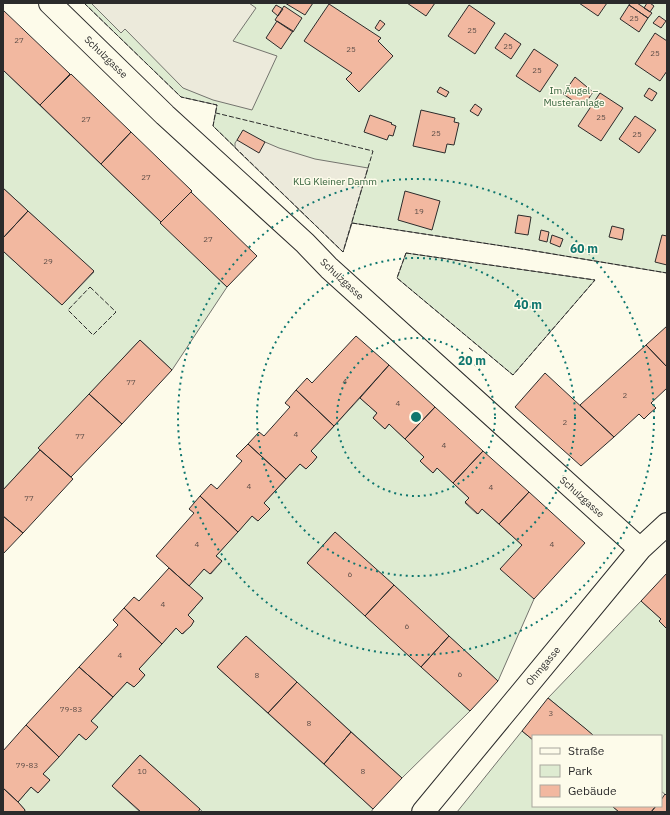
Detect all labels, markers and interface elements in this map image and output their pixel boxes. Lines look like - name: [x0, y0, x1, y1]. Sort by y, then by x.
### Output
- house number: 25: [629, 13, 639, 23]
- house number: 25: [467, 25, 477, 35]
- street label: Schulzgasse: [82, 33, 131, 81]
- house number: 27: [14, 35, 24, 45]
- house number: 25: [503, 41, 513, 51]
- house number: 25: [346, 44, 356, 54]
- house number: 25: [650, 48, 660, 58]
- house number: 25: [532, 65, 542, 75]
- park label: Im Äugel – Musteranlage: [544, 84, 605, 109]
- house number: 25: [596, 112, 606, 122]
- house number: 27: [81, 114, 91, 124]
- house number: 25: [431, 128, 441, 138]
- house number: 25: [632, 129, 642, 139]
- house number: 27: [141, 172, 151, 182]
- park label: KLG Kleiner Damm: [293, 175, 377, 188]
- house number: 19: [414, 206, 424, 216]
- house number: 27: [203, 234, 213, 244]
- text: 60 m: [570, 241, 598, 256]
- street label: Schulzgasse: [317, 255, 367, 303]
- house number: 29: [43, 256, 53, 266]
- text: 40 m: [514, 297, 542, 312]
- text: 20 m: [458, 353, 486, 368]
- house number: 4: [343, 376, 348, 386]
- house number: 77: [126, 377, 136, 387]
- house number: 2: [623, 390, 628, 400]
- house number: 4: [396, 398, 401, 408]
- centre of rings: [409, 410, 423, 424]
- house number: 2: [563, 417, 568, 427]
- house number: 4: [294, 429, 299, 439]
- house number: 77: [75, 431, 85, 441]
- house number: 4: [442, 440, 447, 450]
- street label: Schulzgasse: [557, 474, 607, 521]
- house number: 4: [247, 481, 252, 491]
- house number: 4: [489, 482, 494, 492]
- house number: 77: [24, 493, 34, 503]
- house number: 4: [195, 539, 200, 549]
- house number: 4: [550, 539, 555, 549]
- house number: 6: [348, 569, 353, 579]
- house number: 4: [161, 599, 166, 609]
- house number: 6: [405, 621, 410, 631]
- street label: Ohmgasse: [523, 643, 563, 688]
- house number: 4: [118, 650, 123, 660]
- house number: 6: [458, 669, 463, 679]
- house number: 8: [255, 670, 260, 680]
- house number: 79-83: [60, 704, 82, 714]
- house number: 3: [549, 708, 554, 718]
- house number: 8: [307, 718, 312, 728]
- legend: [532, 735, 662, 807]
- text: Straße: [568, 743, 605, 758]
- house number: 79-83: [16, 760, 38, 770]
- text: Park: [568, 763, 593, 778]
- house number: 10: [137, 766, 147, 776]
- house number: 8: [361, 766, 366, 776]
- text: Gebäude: [568, 783, 617, 798]

